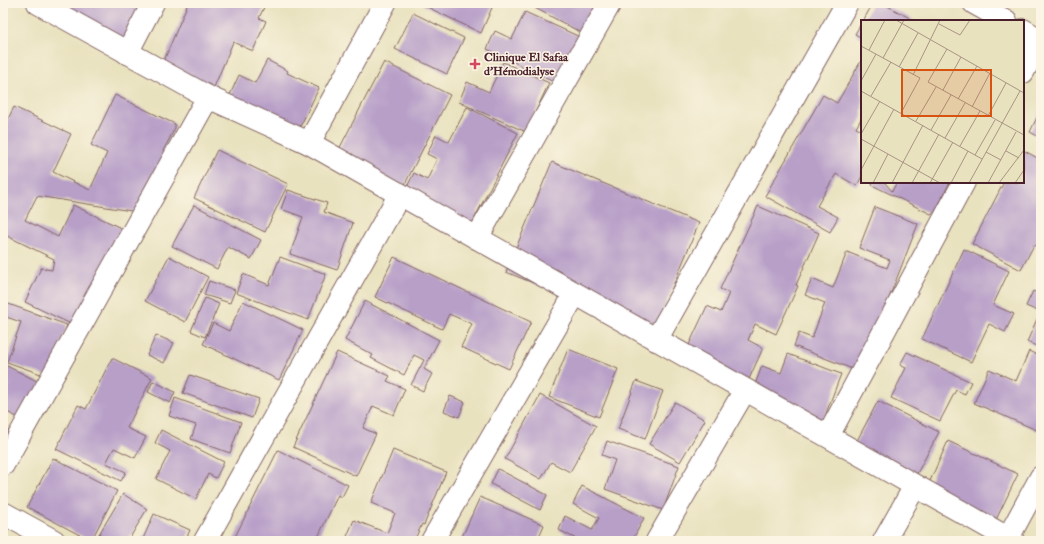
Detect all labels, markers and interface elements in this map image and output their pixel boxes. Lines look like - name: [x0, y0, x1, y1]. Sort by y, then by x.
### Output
- inset map: [861, 20, 1024, 183]
- place label: Clinique El Safaa d'Hémodialyse: [484, 50, 569, 79]
- marker: Clinique El Safaa d'Hémodialyse: [469, 58, 481, 70]

